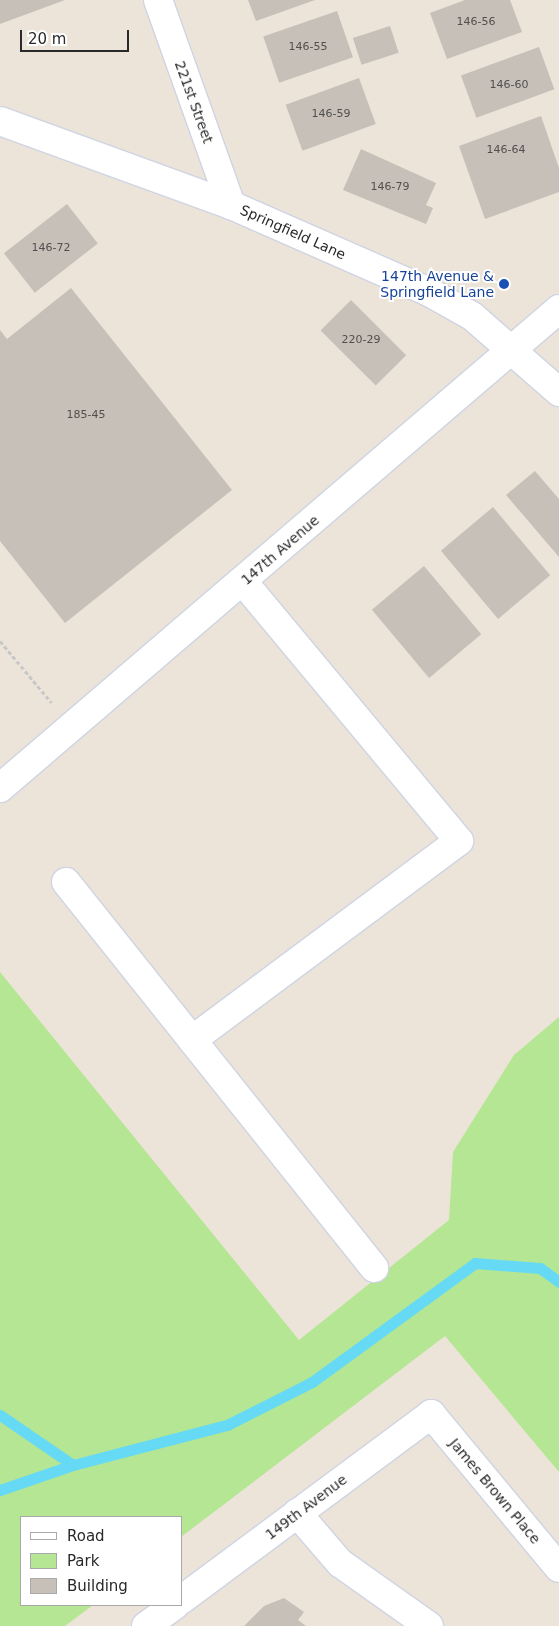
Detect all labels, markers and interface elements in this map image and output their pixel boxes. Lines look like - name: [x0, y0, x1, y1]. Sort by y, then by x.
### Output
- house number: 146-56: [457, 15, 495, 29]
- scale bar: [22, 20, 131, 52]
- text: 20 m: [28, 30, 66, 48]
- house number: 146-55: [289, 40, 327, 54]
- street label: 221st Street: [171, 58, 217, 146]
- house number: 146-60: [490, 78, 528, 92]
- house number: 146-59: [312, 107, 350, 121]
- house number: 146-64: [487, 143, 525, 157]
- house number: 146-79: [371, 180, 409, 194]
- street label: Springfield Lane: [238, 201, 348, 263]
- house number: 146-72: [32, 241, 70, 255]
- place label: 147th Avenue & Springfield Lane: [380, 268, 494, 300]
- marker: 147th Avenue & Springfield Lane: [498, 278, 510, 290]
- house number: 220-29: [342, 333, 380, 347]
- house number: 185-45: [67, 408, 105, 422]
- street label: 147th Avenue: [238, 512, 322, 588]
- street label: James Brown Place: [446, 1435, 544, 1547]
- street label: 149th Avenue: [262, 1471, 350, 1543]
- legend: [20, 1516, 182, 1606]
- text: Road: [67, 1527, 105, 1545]
- text: Park: [67, 1552, 99, 1570]
- text: Building: [67, 1577, 128, 1595]

